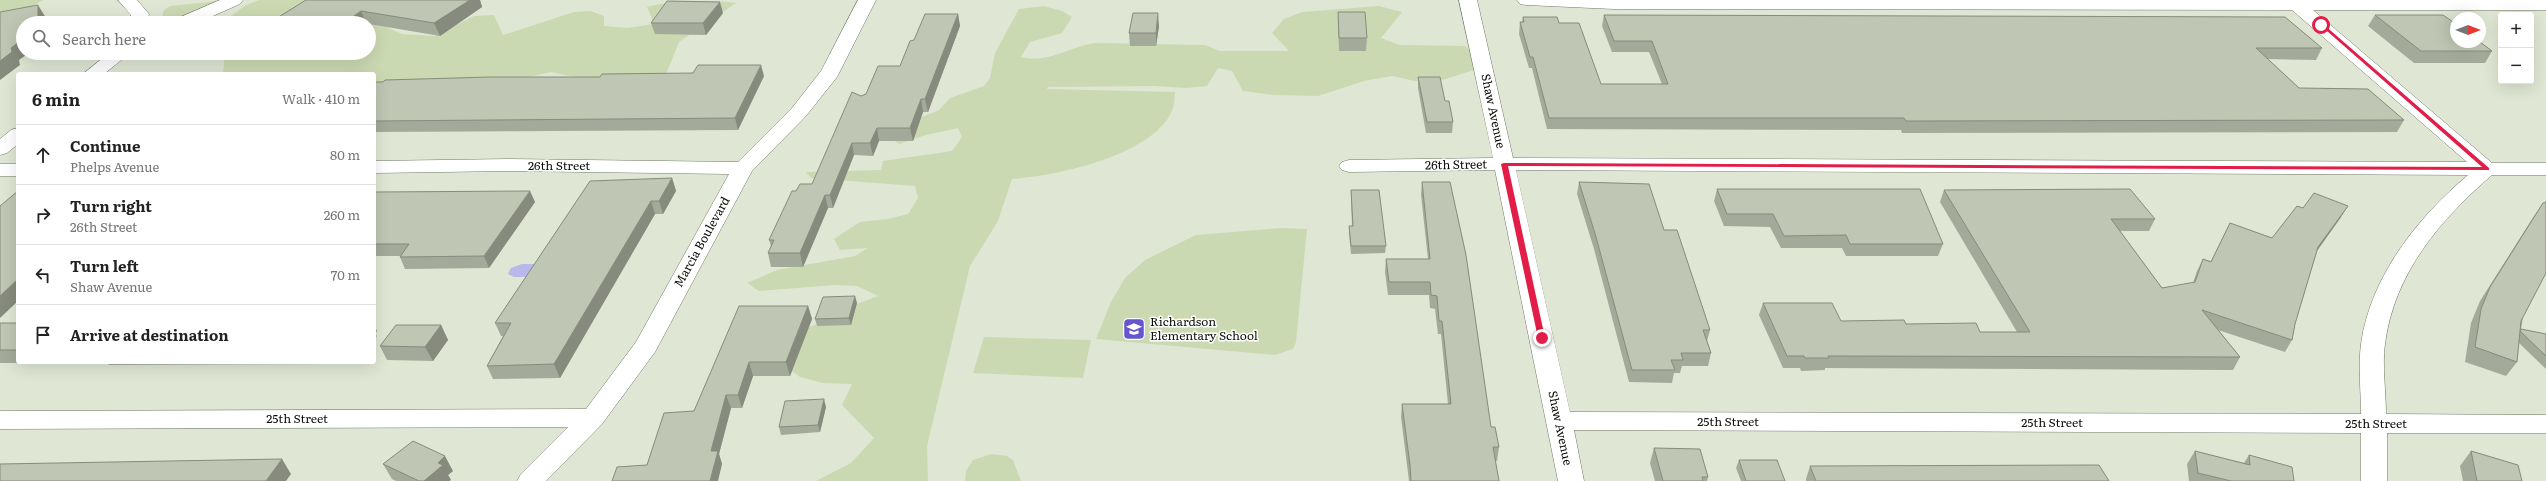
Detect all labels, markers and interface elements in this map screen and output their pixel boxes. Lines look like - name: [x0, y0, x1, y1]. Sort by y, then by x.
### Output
- north arrow: [2450, 12, 2486, 48]
- map controls: [2498, 12, 2534, 84]
- button: +: [2498, 12, 2534, 48]
- search box: [16, 16, 376, 60]
- route start: [2312, 16, 2330, 34]
- icon: search: [30, 27, 52, 49]
- text: Search here: [62, 27, 146, 50]
- button: −: [2498, 48, 2534, 84]
- street label: Shaw Avenue: [1477, 72, 1511, 150]
- text: 6 min: [32, 86, 80, 111]
- text: Walk · 410 m: [282, 89, 360, 108]
- text: Continue: [70, 134, 140, 157]
- icon: ahead: [32, 144, 54, 166]
- text: 80 m: [330, 145, 360, 164]
- street label: 26th Street: [1425, 154, 1487, 174]
- street label: 26th Street: [528, 156, 590, 174]
- text: Phelps Avenue: [70, 157, 159, 176]
- street label: Marcia Boulevard: [669, 192, 734, 290]
- text: Turn right: [70, 194, 152, 217]
- icon: right: [32, 204, 54, 226]
- text: 260 m: [324, 205, 360, 224]
- text: 26th Street: [70, 217, 137, 236]
- text: Turn left: [70, 254, 139, 277]
- icon: left: [32, 264, 54, 286]
- text: 70 m: [331, 265, 360, 284]
- text: Shaw Avenue: [70, 277, 152, 296]
- place label: Richardson Elementary School: [1150, 312, 1258, 344]
- school or university icon: Richardson Elementary School: [1121, 316, 1147, 342]
- text: Arrive at destination: [70, 323, 229, 346]
- icon: arrive: [32, 324, 54, 346]
- route end: [1533, 329, 1551, 347]
- street label: Shaw Avenue: [1544, 389, 1578, 467]
- street label: 25th Street: [266, 409, 328, 427]
- street label: 25th Street: [1697, 412, 1759, 430]
- street label: 25th Street: [2021, 413, 2083, 431]
- street label: 25th Street: [2345, 414, 2407, 432]

